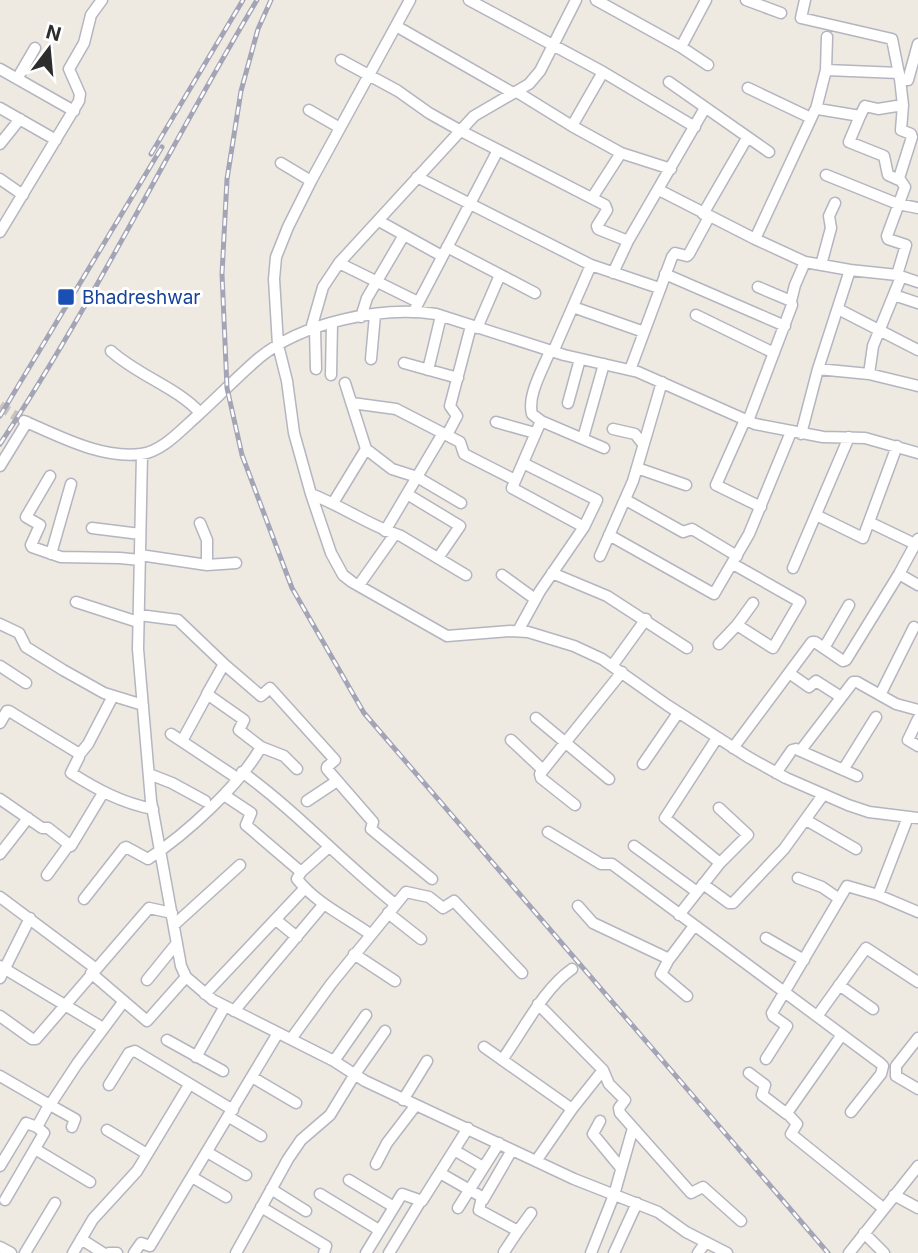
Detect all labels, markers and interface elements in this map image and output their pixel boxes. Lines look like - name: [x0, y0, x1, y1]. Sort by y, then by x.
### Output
- north arrow: [14, 14, 84, 84]
- text: N: [43, 20, 64, 46]
- place label: Bhadreshwar: [82, 286, 201, 309]
- marker: Bhadreshwar: [56, 287, 76, 307]

